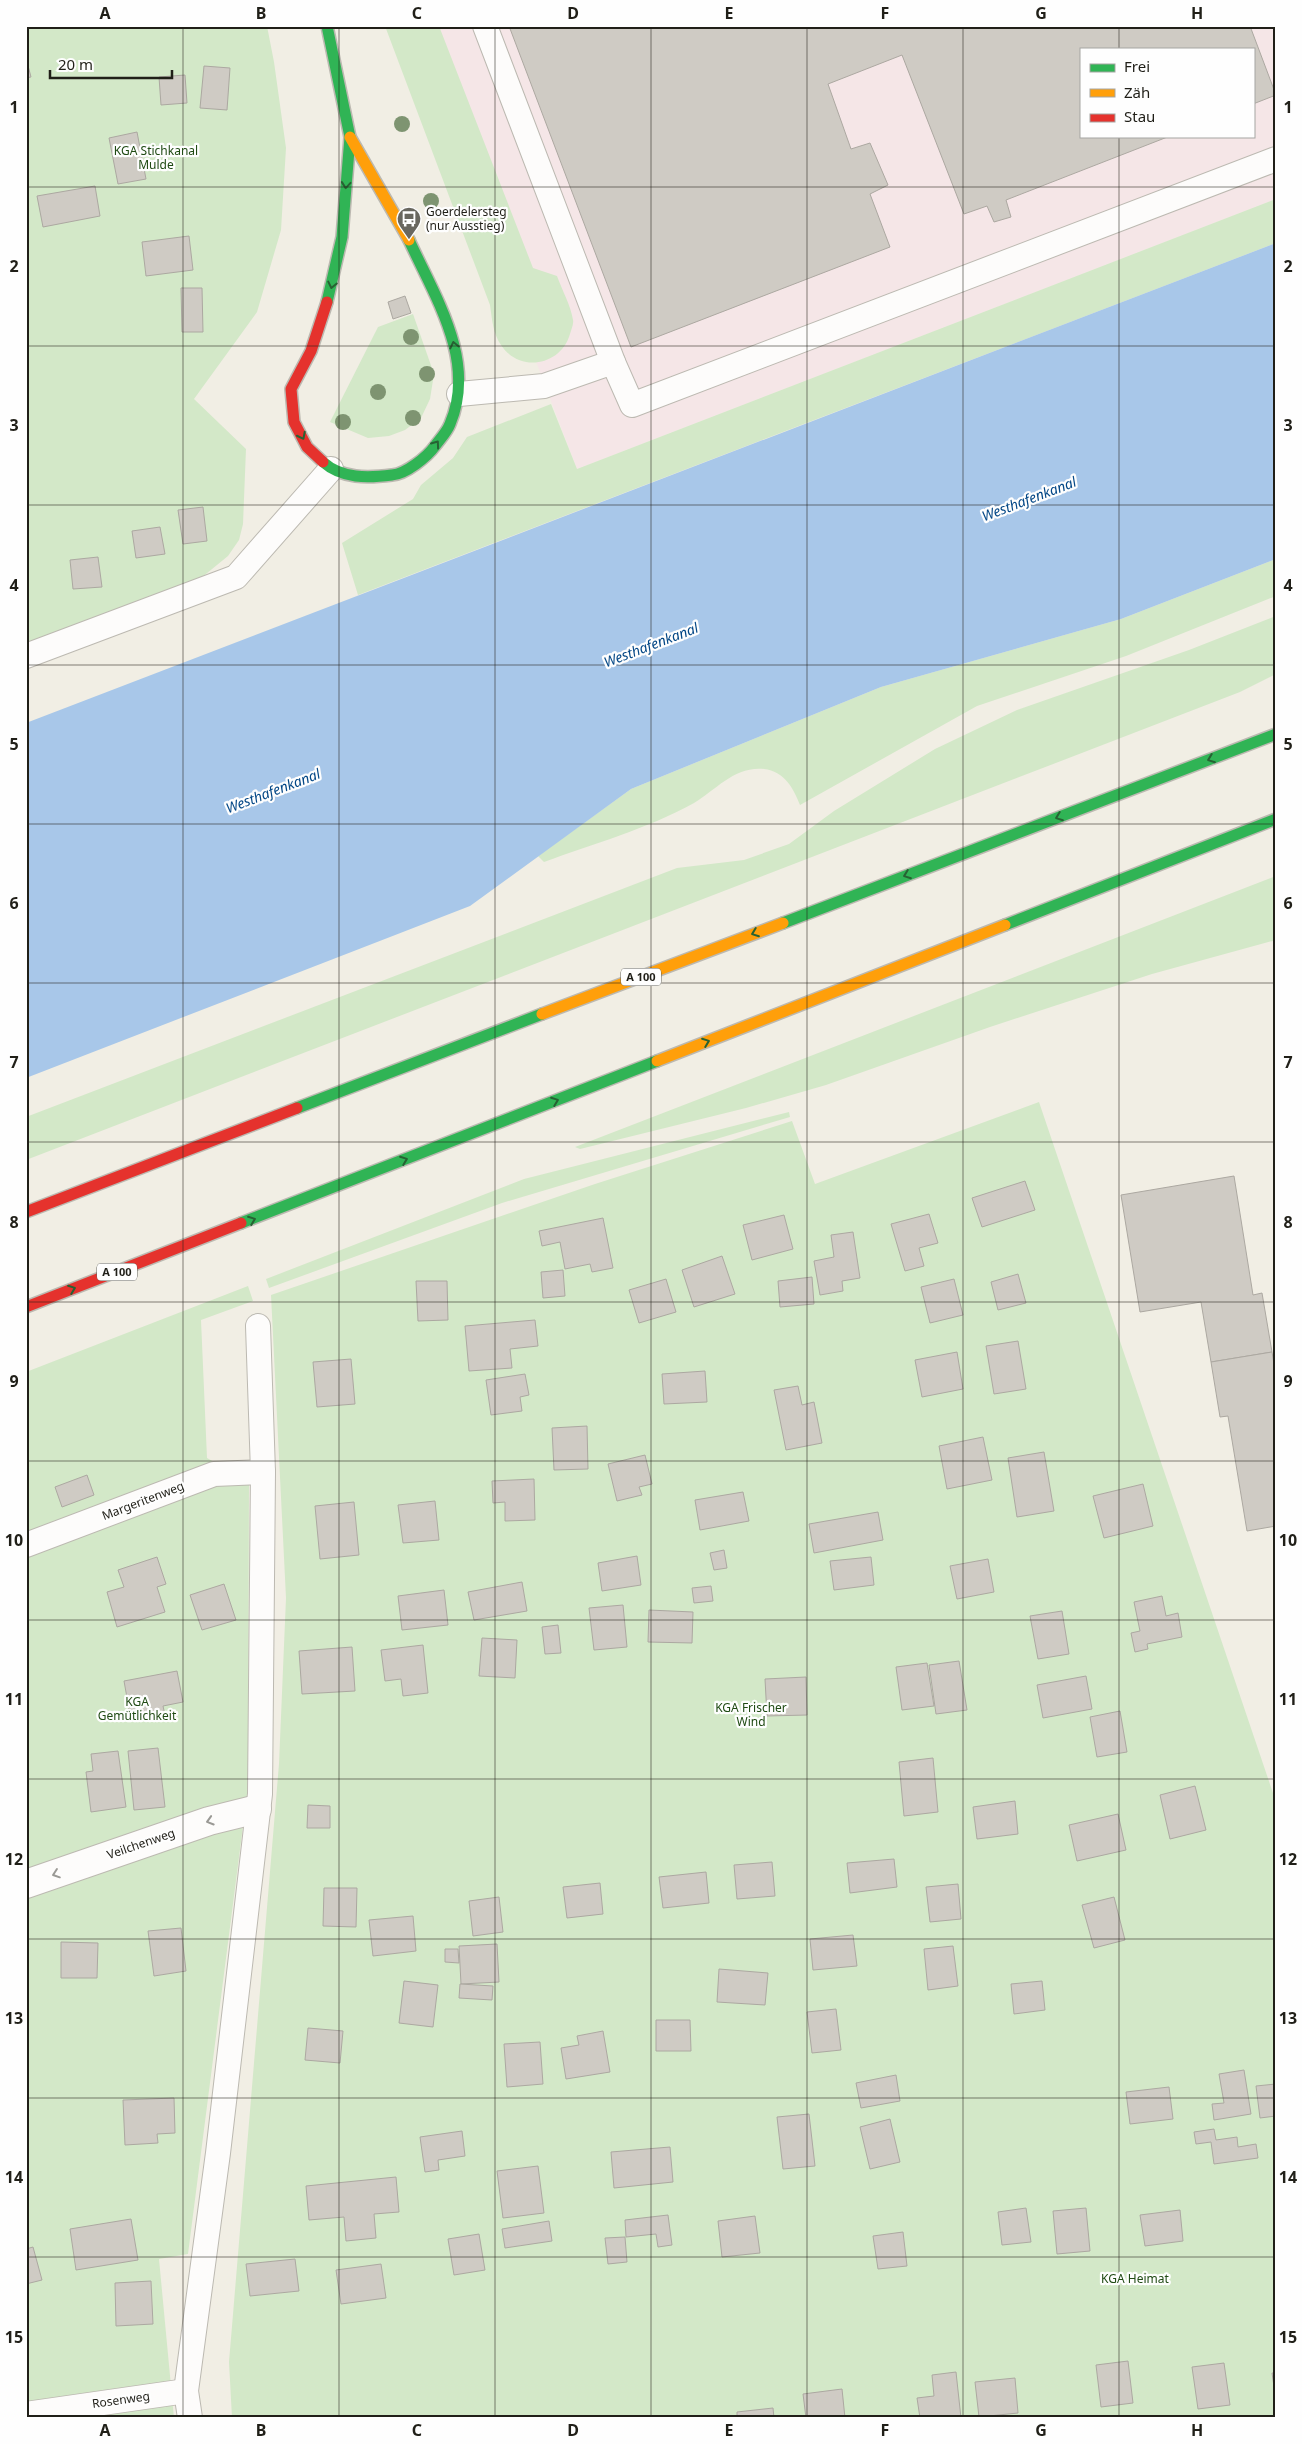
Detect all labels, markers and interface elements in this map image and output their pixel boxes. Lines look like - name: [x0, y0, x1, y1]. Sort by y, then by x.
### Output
- text: A: [99, 2, 111, 24]
- text: B: [256, 2, 266, 24]
- text: C: [412, 2, 422, 24]
- text: D: [567, 2, 579, 24]
- text: E: [725, 2, 734, 24]
- text: F: [881, 2, 889, 24]
- text: G: [1035, 2, 1047, 24]
- text: H: [1191, 2, 1203, 24]
- scale bar: [50, 48, 172, 80]
- legend: [1080, 48, 1254, 138]
- text: 20 m: [58, 54, 93, 74]
- text: Frei: [1124, 56, 1150, 76]
- text: Zäh: [1124, 82, 1150, 102]
- text: 1: [9, 96, 19, 118]
- text: 1: [1283, 96, 1293, 118]
- text: Stau: [1124, 106, 1155, 126]
- park label: KGA Stichkanal Mulde: [114, 142, 198, 173]
- one-way arrow: [341, 182, 352, 190]
- place label: Goerdelersteg (nur Ausstieg): [426, 203, 507, 234]
- bus stop icon: Goerdelersteg (nur Ausstieg): [396, 206, 422, 240]
- text: 2: [9, 255, 19, 277]
- text: 2: [1283, 255, 1293, 277]
- one-way arrow: [327, 280, 337, 289]
- one-way arrow: [449, 341, 460, 350]
- text: 3: [9, 414, 19, 436]
- text: 3: [1283, 414, 1293, 436]
- one-way arrow: [295, 431, 306, 440]
- one-way arrow: [430, 440, 439, 450]
- water label: Westhafenkanal: [979, 472, 1079, 525]
- text: 4: [9, 574, 19, 596]
- text: 4: [1283, 574, 1293, 596]
- water label: Westhafenkanal: [601, 618, 701, 671]
- text: 5: [9, 733, 19, 755]
- text: 5: [1283, 733, 1293, 755]
- one-way arrow: [1207, 753, 1216, 763]
- water label: Westhafenkanal: [223, 764, 323, 817]
- one-way arrow: [1055, 811, 1064, 821]
- one-way arrow: [903, 869, 912, 879]
- text: 6: [9, 892, 19, 914]
- text: 6: [1283, 892, 1293, 914]
- one-way arrow: [752, 927, 760, 937]
- road number: A 100: [621, 969, 661, 986]
- one-way arrow: [702, 1038, 710, 1048]
- text: 7: [9, 1051, 19, 1073]
- text: 7: [1283, 1051, 1293, 1073]
- one-way arrow: [550, 1097, 559, 1107]
- one-way arrow: [399, 1156, 408, 1167]
- text: 8: [9, 1211, 19, 1233]
- text: 8: [1283, 1211, 1293, 1233]
- one-way arrow: [248, 1216, 256, 1226]
- road number: A 100: [97, 1264, 137, 1280]
- one-way arrow: [67, 1285, 76, 1295]
- text: 9: [9, 1370, 19, 1392]
- text: 9: [1283, 1370, 1293, 1392]
- street label: Margeritenweg: [99, 1477, 186, 1524]
- text: 10: [5, 1529, 23, 1551]
- text: 10: [1279, 1529, 1297, 1551]
- text: 11: [5, 1688, 23, 1710]
- text: 11: [1279, 1688, 1297, 1710]
- park label: KGA Gemütlichkeit: [98, 1693, 177, 1724]
- park label: KGA Frischer Wind: [715, 1699, 787, 1730]
- one-way arrow: [206, 1815, 215, 1825]
- street label: Veilchenweg: [105, 1824, 177, 1863]
- text: 12: [5, 1848, 23, 1870]
- text: 12: [1279, 1848, 1297, 1870]
- one-way arrow: [53, 1868, 61, 1878]
- text: 13: [5, 2007, 23, 2029]
- text: 13: [1279, 2007, 1297, 2029]
- text: 14: [5, 2166, 23, 2188]
- text: 14: [1279, 2166, 1297, 2188]
- park label: KGA Heimat: [1101, 2270, 1170, 2287]
- text: 15: [5, 2326, 23, 2348]
- text: 15: [1279, 2326, 1297, 2348]
- street label: Rosenweg: [91, 2387, 151, 2412]
- text: A: [99, 2419, 111, 2441]
- text: B: [256, 2419, 266, 2441]
- text: C: [412, 2419, 422, 2441]
- text: D: [567, 2419, 579, 2441]
- text: E: [725, 2419, 734, 2441]
- text: F: [881, 2419, 889, 2441]
- text: G: [1035, 2419, 1047, 2441]
- text: H: [1191, 2419, 1203, 2441]

